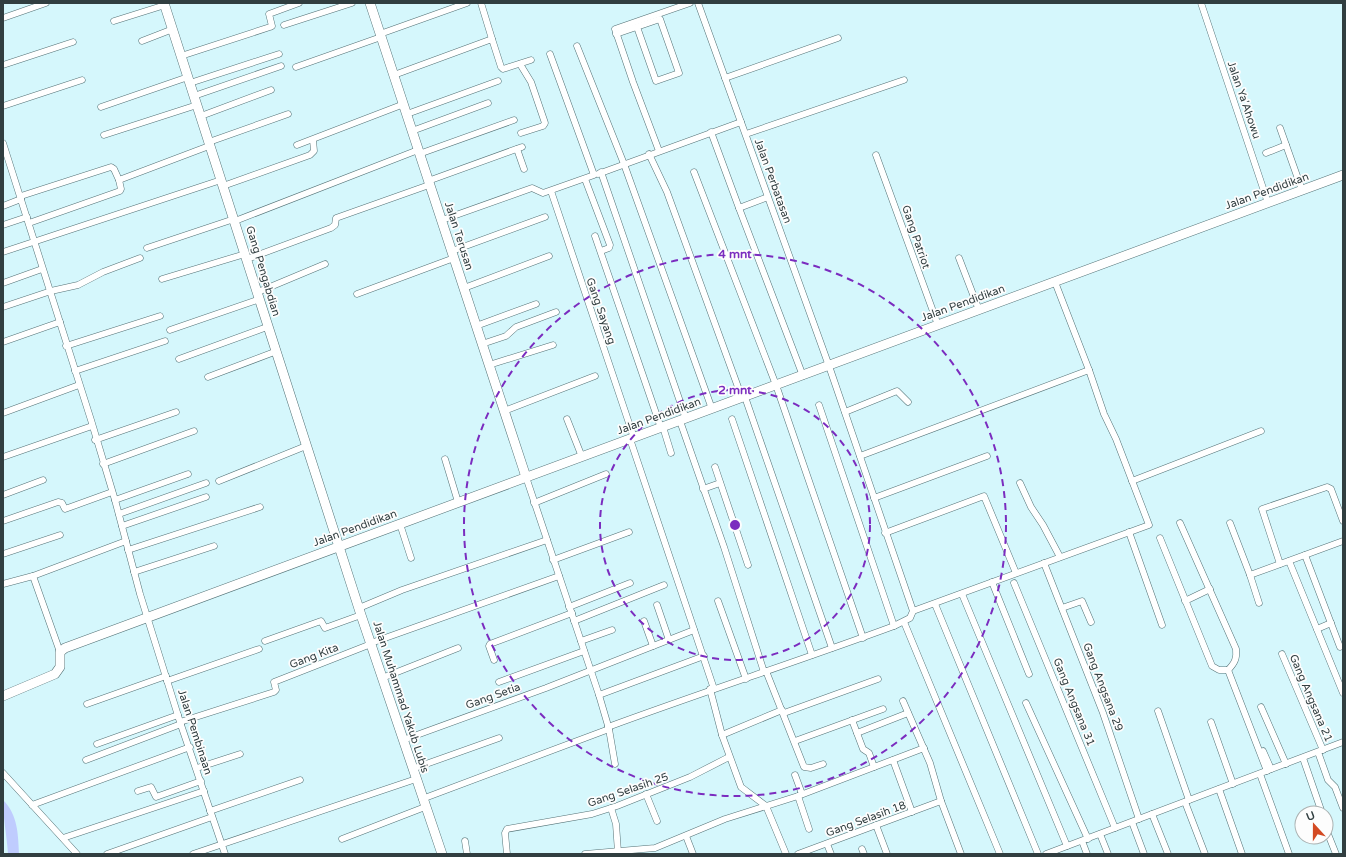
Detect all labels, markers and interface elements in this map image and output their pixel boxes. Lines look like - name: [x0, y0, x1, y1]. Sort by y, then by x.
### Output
- street label: Jalan Ya'Ahowu: [1225, 59, 1263, 141]
- street label: Jalan Perbatasan: [752, 137, 794, 225]
- street label: Jalan Pendidikan: [1223, 170, 1311, 212]
- street label: Jalan Terusan: [442, 200, 476, 272]
- street label: Gang Patriot: [899, 204, 933, 270]
- street label: Gang Pengabdian: [243, 224, 283, 318]
- text: 4 mnt: [718, 247, 752, 261]
- street label: Gang Sayang: [584, 276, 618, 346]
- street label: Jalan Pendidikan: [919, 282, 1007, 324]
- text: 2 mnt: [718, 383, 752, 397]
- street label: Jalan Pendidikan: [615, 395, 703, 437]
- street label: Jalan Pendidikan: [311, 507, 399, 549]
- centre of rings: [728, 518, 742, 532]
- street label: Jalan Muhammad Yakub Lubis: [370, 619, 432, 775]
- street label: Gang Kita: [288, 641, 340, 671]
- street label: Gang Angsana 29: [1080, 641, 1126, 733]
- street label: Gang Angsana 21: [1287, 652, 1335, 744]
- street label: Gang Angsana 31: [1050, 656, 1098, 748]
- street label: Gang Setia: [464, 680, 522, 712]
- street label: Jalan Pembinaan: [175, 688, 215, 776]
- street label: Gang Selasih 25: [586, 770, 670, 810]
- street label: Gang Selasih 18: [824, 798, 908, 840]
- north arrow: [1294, 805, 1334, 845]
- text: U: [1304, 809, 1317, 824]

